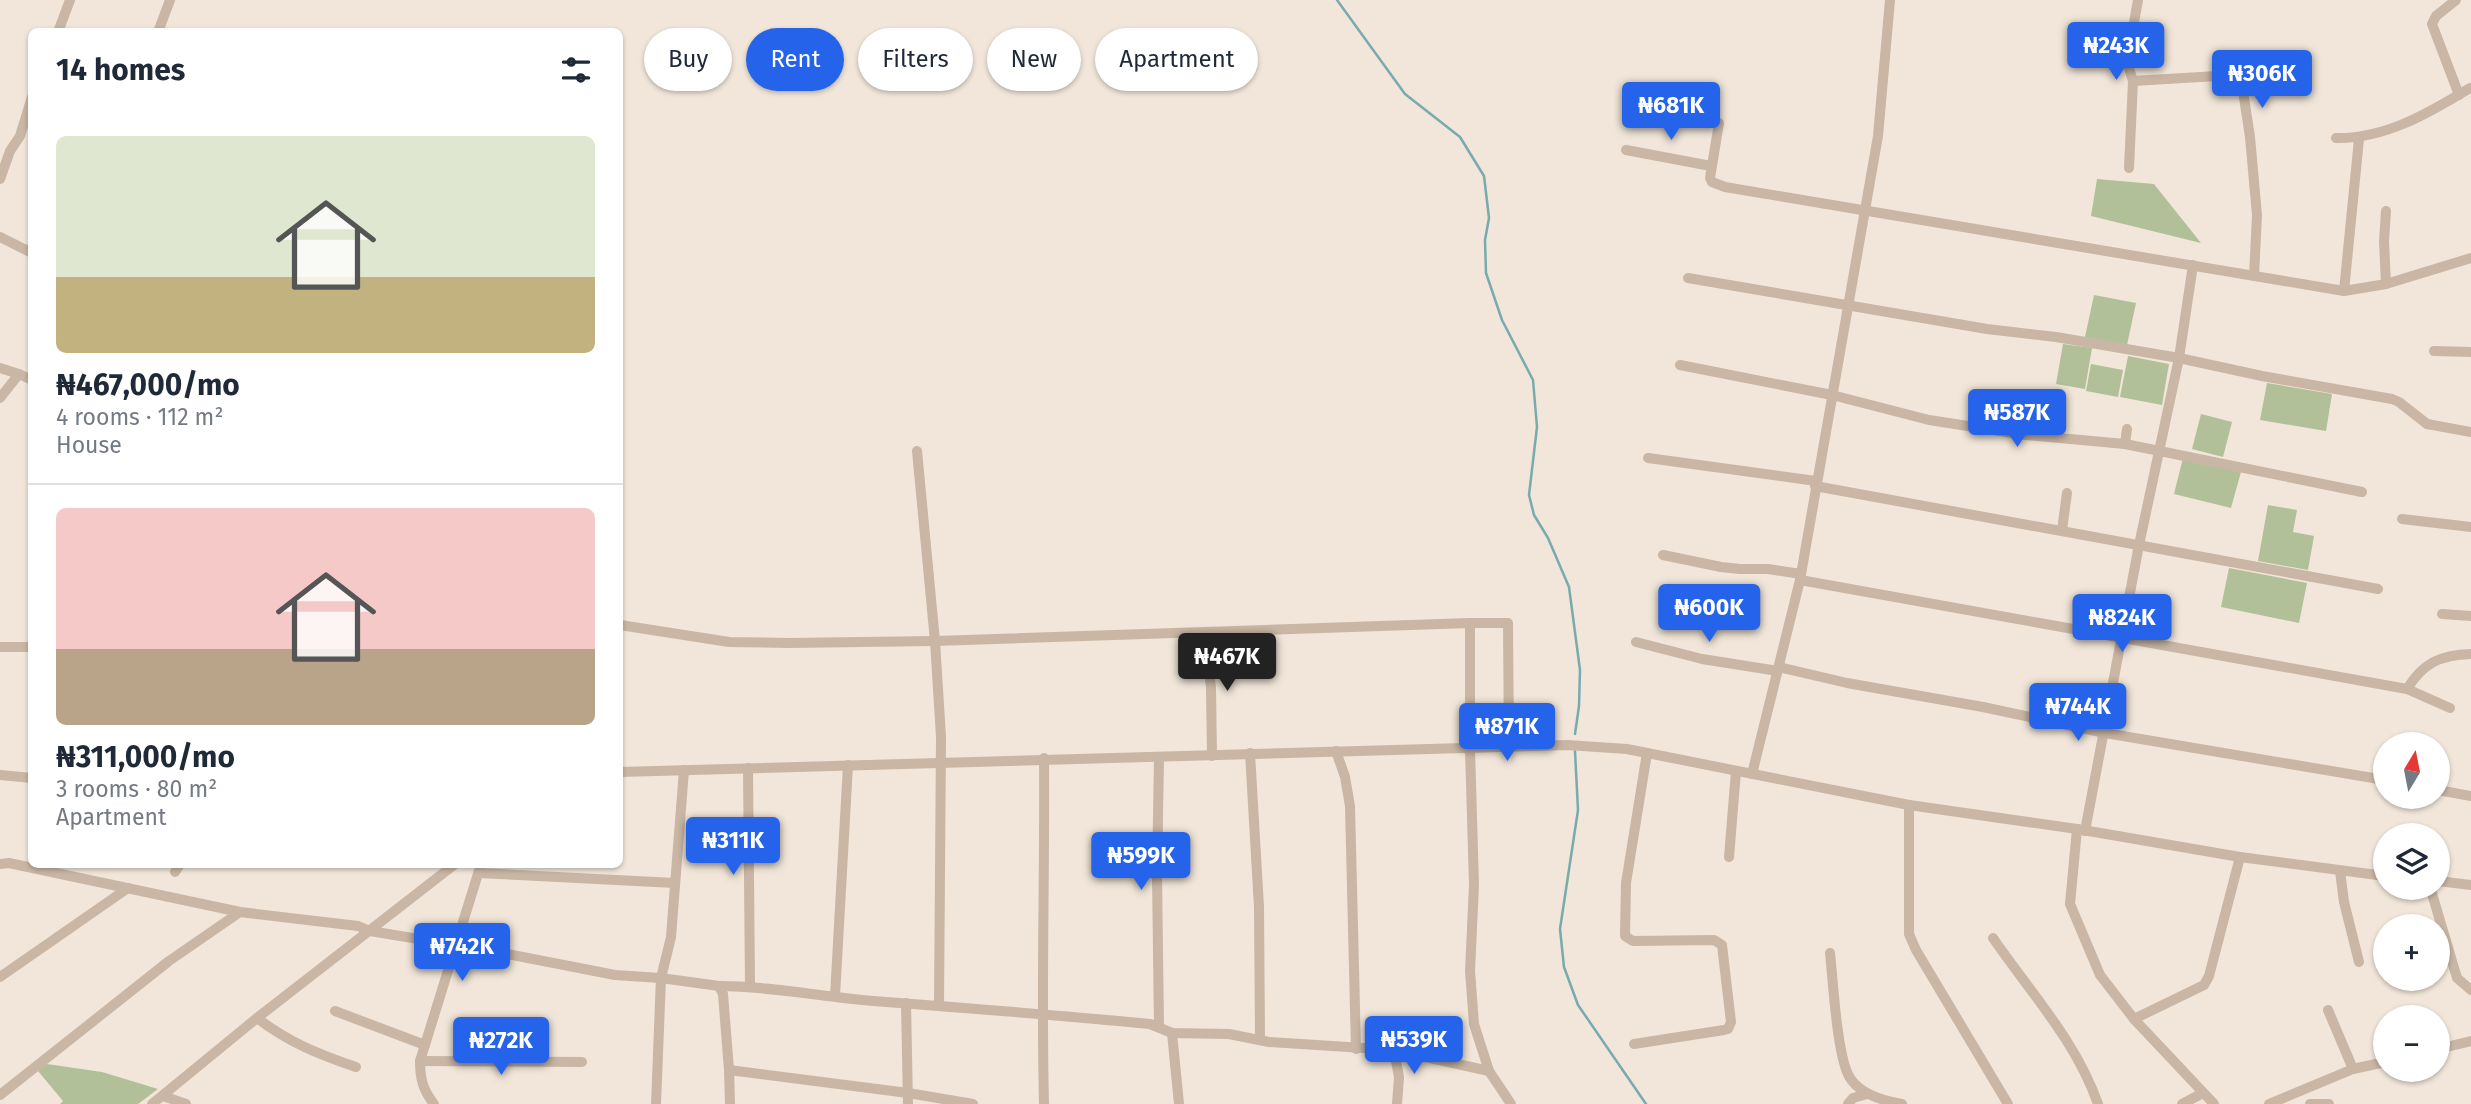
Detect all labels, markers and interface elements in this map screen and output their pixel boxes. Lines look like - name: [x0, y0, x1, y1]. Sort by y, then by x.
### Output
- pin: ₦243K: [2067, 22, 2165, 82]
- chip: Buy: [644, 28, 732, 91]
- chip: Rent: [746, 28, 844, 91]
- chip: Filters: [858, 28, 973, 91]
- chip: New: [987, 28, 1081, 91]
- chip: Apartment: [1095, 28, 1258, 91]
- text: ₦243K: [2083, 31, 2149, 59]
- pin: ₦306K: [2213, 50, 2311, 110]
- icon: filters: [557, 51, 595, 89]
- text: 14 homes: [56, 52, 185, 88]
- text: ₦306K: [2228, 59, 2296, 87]
- pin: ₦681K: [1622, 82, 1720, 142]
- text: ₦681K: [1638, 91, 1704, 119]
- icon: home: [263, 182, 389, 308]
- text: ₦467,000/mo: [56, 367, 240, 403]
- pin: ₦587K: [1968, 390, 2066, 449]
- text: ₦587K: [1984, 398, 2050, 426]
- text: 4 rooms · 112 m²: [56, 403, 223, 431]
- text: House: [56, 431, 122, 459]
- icon: home: [263, 554, 389, 680]
- pin: ₦600K: [1660, 584, 1758, 644]
- text: ₦600K: [1674, 593, 1744, 621]
- pin: ₦824K: [2073, 594, 2171, 654]
- text: ₦824K: [2089, 603, 2156, 631]
- pin: ₦467K: [1178, 634, 1276, 693]
- text: ₦467K: [1194, 642, 1260, 670]
- pin: ₦744K: [2029, 684, 2127, 743]
- text: ₦744K: [2045, 692, 2111, 720]
- pin: ₦871K: [1458, 704, 1556, 763]
- text: ₦871K: [1475, 712, 1539, 740]
- north arrow: [2373, 732, 2450, 808]
- map controls: [2373, 732, 2450, 1082]
- text: ₦311,000/mo: [56, 739, 235, 775]
- text: 3 rooms · 80 m²: [56, 775, 217, 803]
- text: Apartment: [56, 803, 166, 831]
- pin: ₦311K: [684, 818, 782, 877]
- button: layers: [2373, 823, 2450, 900]
- text: ₦311K: [702, 826, 764, 854]
- pin: ₦599K: [1092, 832, 1190, 892]
- text: ₦599K: [1107, 841, 1175, 869]
- button: +: [2373, 914, 2450, 991]
- pin: ₦742K: [413, 923, 511, 983]
- text: ₦742K: [430, 932, 494, 960]
- button: −: [2373, 1005, 2450, 1082]
- pin: ₦539K: [1365, 1016, 1463, 1076]
- pin: ₦272K: [452, 1018, 550, 1077]
- text: ₦539K: [1381, 1025, 1447, 1053]
- text: ₦272K: [469, 1026, 533, 1054]

